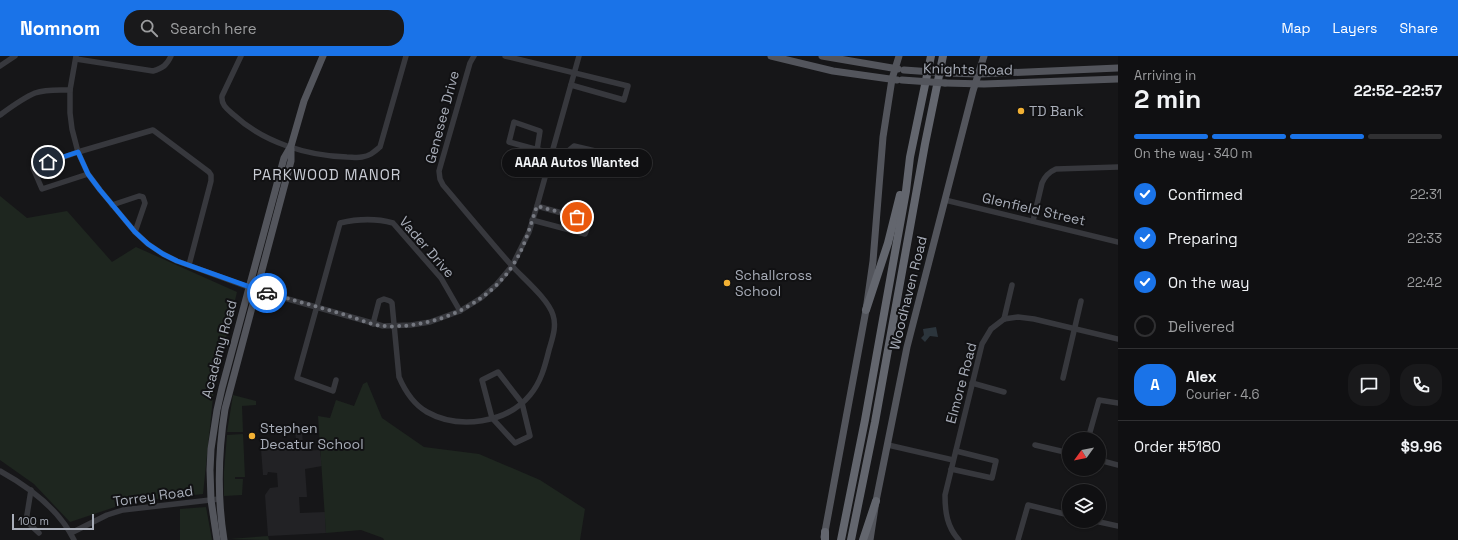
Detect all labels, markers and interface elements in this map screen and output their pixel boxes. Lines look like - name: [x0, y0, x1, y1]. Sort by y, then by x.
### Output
- search box: [124, 10, 404, 46]
- text: Nomnom: [20, 16, 100, 41]
- icon: search: [138, 17, 160, 39]
- text: Search here: [170, 19, 257, 38]
- text: Map: [1281, 19, 1311, 37]
- text: Layers: [1333, 19, 1377, 37]
- text: Share: [1399, 19, 1438, 37]
- street label: Knights Road: [923, 59, 1013, 79]
- text: Arriving in: [1134, 67, 1196, 84]
- street label: Genesee Drive: [421, 69, 463, 165]
- text: 22:52–22:57: [1354, 81, 1442, 100]
- text: 2 min: [1134, 82, 1201, 116]
- place label: TD Bank: [1029, 102, 1084, 120]
- marker: TD Bank: [1016, 106, 1026, 116]
- pin: [31, 145, 65, 179]
- text: On the way · 340 m: [1134, 145, 1253, 162]
- callout: AAAA Autos Wanted: [502, 149, 652, 177]
- icon: home: [37, 151, 59, 173]
- text: AAAA Autos Wanted: [515, 154, 639, 171]
- district label: PARKWOOD MANOR: [253, 165, 401, 184]
- icon: check: [1134, 183, 1156, 205]
- text: Confirmed: [1168, 185, 1243, 204]
- text: 22:31: [1410, 186, 1442, 203]
- street label: Glenfield Street: [980, 188, 1088, 230]
- pin: [560, 200, 594, 234]
- icon: bag: [566, 206, 588, 228]
- street label: Vader Drive: [395, 213, 459, 281]
- icon: check: [1134, 227, 1156, 249]
- text: Preparing: [1168, 229, 1238, 248]
- text: 22:33: [1407, 230, 1442, 247]
- street label: Woodhaven Road: [885, 234, 931, 352]
- place label: Schallcross School: [735, 266, 812, 300]
- icon: check: [1134, 271, 1156, 293]
- courier: [247, 273, 287, 313]
- text: On the way: [1168, 273, 1249, 292]
- text: 22:42: [1407, 274, 1442, 291]
- marker: Schallcross School: [722, 278, 732, 288]
- icon: car: [256, 282, 278, 304]
- street label: Academy Road: [197, 298, 241, 400]
- text: Delivered: [1168, 317, 1235, 336]
- street label: Elmore Road: [942, 340, 980, 426]
- button: chat: [1348, 364, 1390, 406]
- button: phone: [1400, 364, 1442, 406]
- text: Alex: [1186, 367, 1217, 386]
- text: A: [1150, 375, 1160, 394]
- text: Courier · 4.6: [1186, 386, 1259, 403]
- place label: Stephen Decatur School: [260, 419, 364, 453]
- marker: Stephen Decatur School: [247, 431, 257, 441]
- north arrow: [1062, 432, 1106, 476]
- map controls: [1062, 432, 1106, 528]
- text: Order #5180: [1134, 437, 1221, 456]
- text: $9.96: [1401, 437, 1442, 456]
- street label: Torrey Road: [112, 481, 194, 511]
- button: layers: [1062, 484, 1106, 528]
- scale bar: [12, 512, 94, 531]
- text: 100 m: [18, 514, 49, 528]

